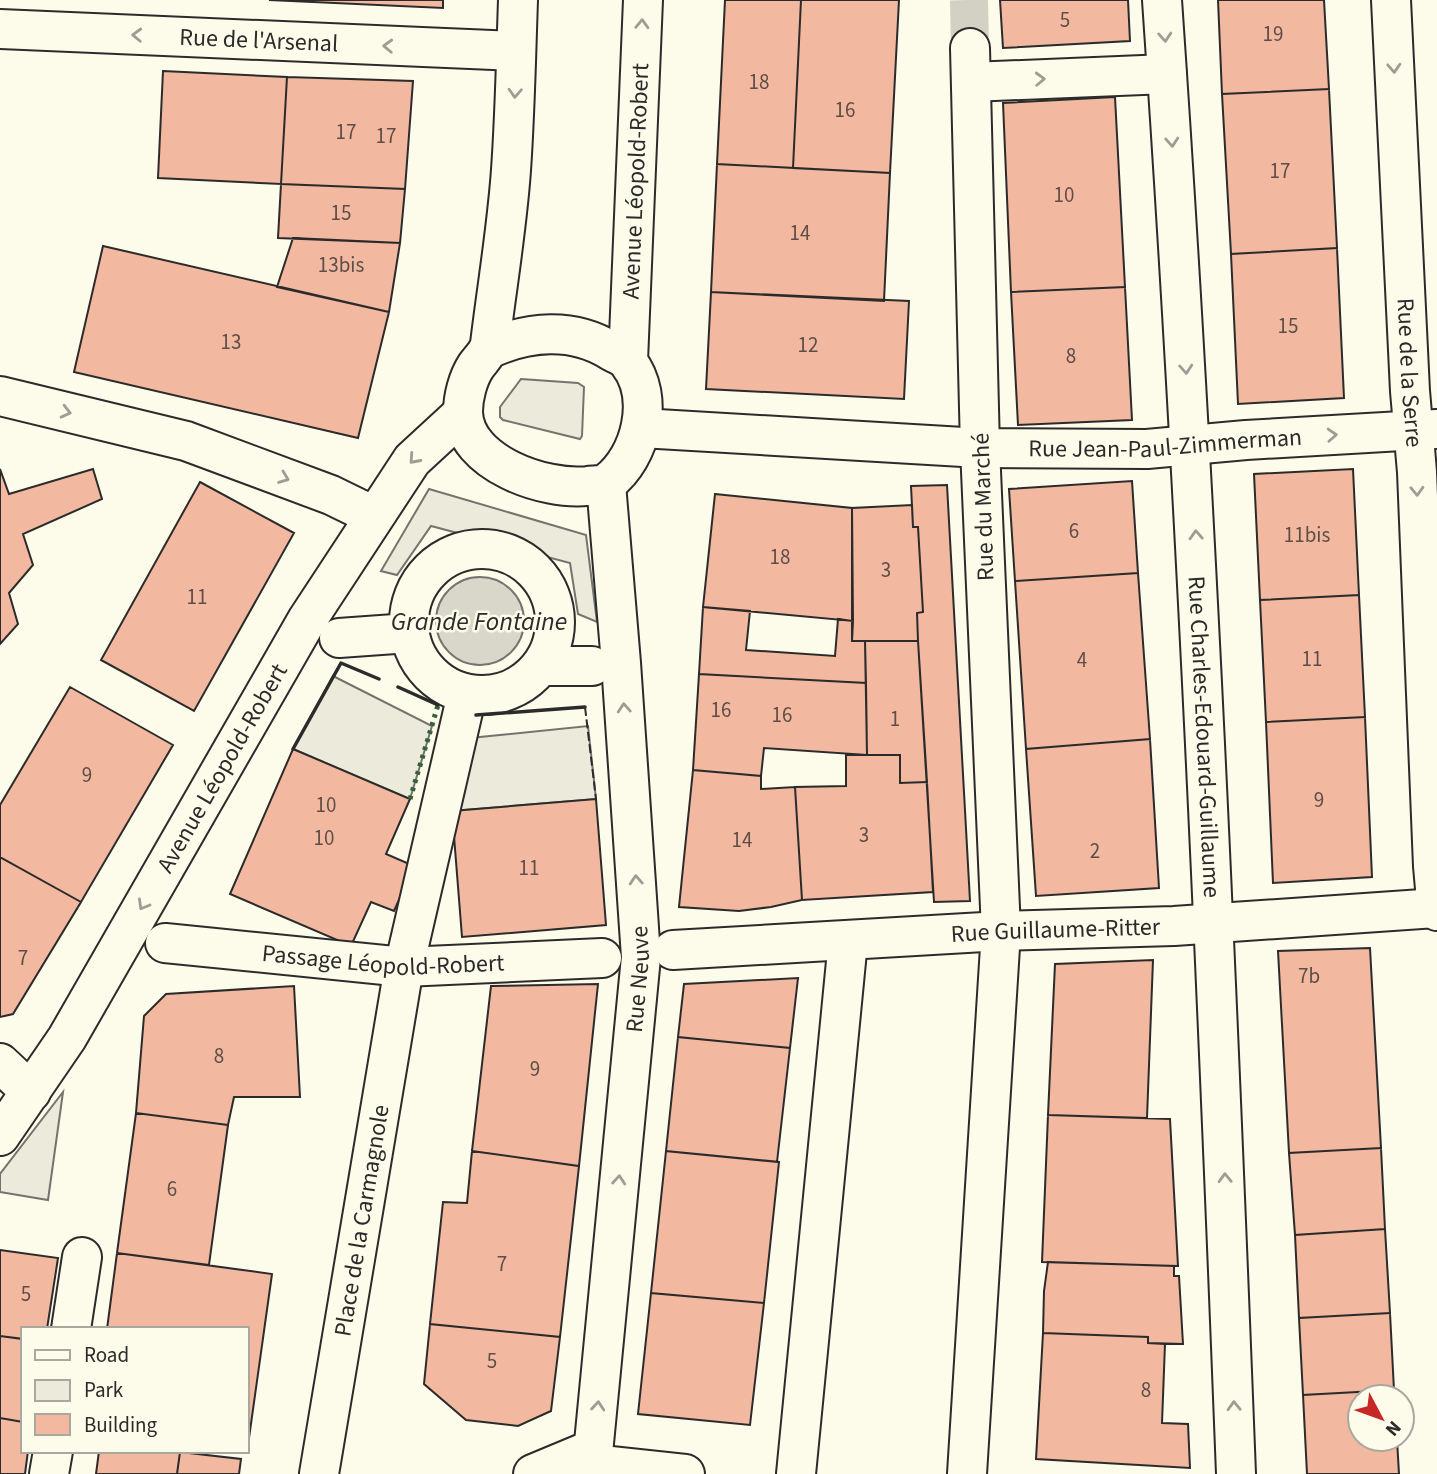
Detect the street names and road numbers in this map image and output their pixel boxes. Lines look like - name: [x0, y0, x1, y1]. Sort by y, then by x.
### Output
- street label: Rue de l'Arsenal: [179, 20, 339, 61]
- street label: Avenue Léopold-Robert: [614, 62, 658, 300]
- street label: Rue de la Serre: [1387, 297, 1432, 449]
- street label: Rue Jean-Paul-Zimmerman: [1028, 420, 1303, 467]
- street label: Rue du Marché: [963, 432, 1004, 582]
- street label: Rue Charles-Edouard-Guillaume: [1179, 575, 1229, 899]
- street label: Avenue Léopold-Robert: [148, 657, 296, 880]
- street label: Rue Guillaume-Ritter: [950, 909, 1161, 952]
- street label: Rue Neuve: [617, 925, 659, 1034]
- street label: Passage Léopold-Robert: [260, 936, 505, 985]
- street label: Place de la Carmagnole: [325, 1102, 399, 1339]

